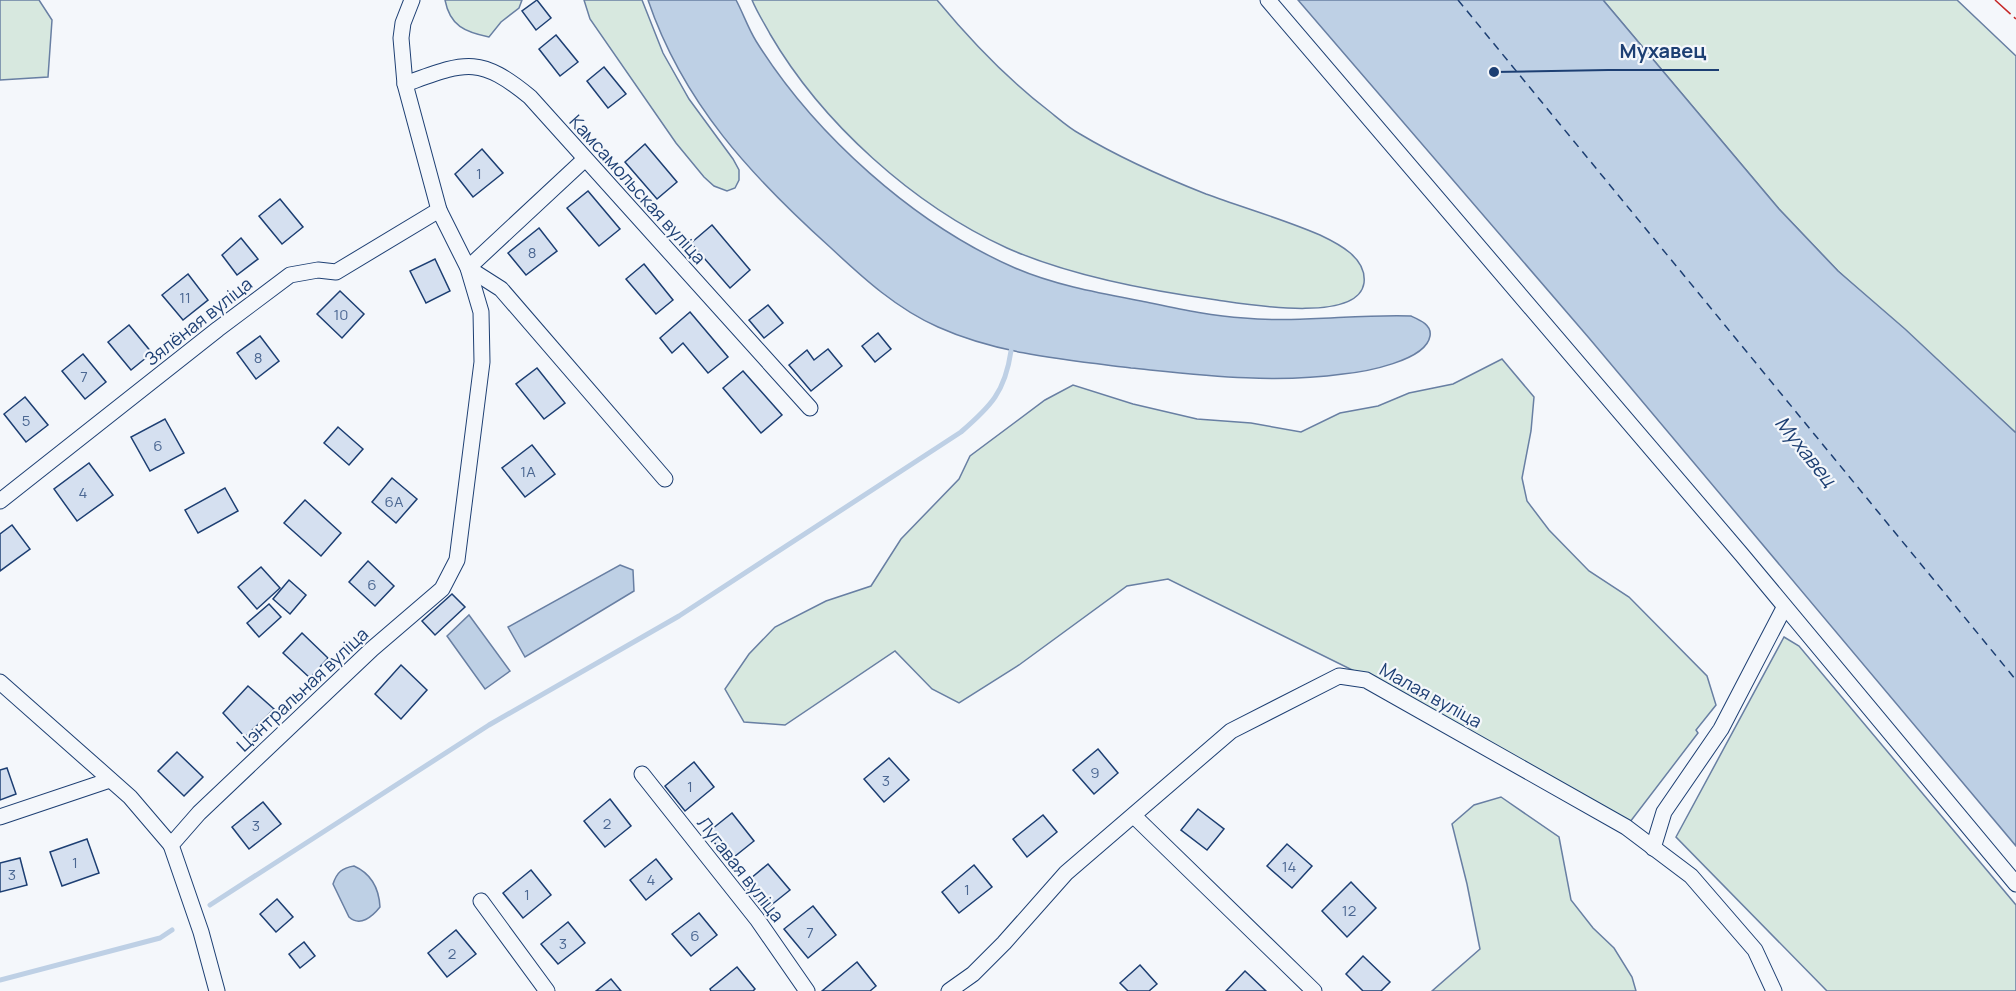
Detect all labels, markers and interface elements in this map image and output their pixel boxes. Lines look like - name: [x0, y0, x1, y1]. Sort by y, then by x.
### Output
- callout: Мухавец: [1608, 32, 1719, 70]
- text: Мухавец: [1620, 37, 1706, 64]
- street label: Камсамольская вуліца: [565, 109, 711, 269]
- house number: 1: [476, 163, 482, 184]
- house number: 8: [528, 242, 536, 263]
- street label: Зялёная вуліца: [139, 271, 257, 371]
- house number: 11: [179, 287, 191, 308]
- house number: 10: [334, 304, 349, 325]
- house number: 8: [254, 347, 262, 368]
- house number: 7: [80, 366, 88, 387]
- house number: 5: [22, 410, 30, 431]
- water label: Мухавец: [1769, 410, 1843, 492]
- house number: 6: [153, 435, 163, 456]
- house number: 1А: [520, 461, 536, 482]
- house number: 4: [79, 482, 88, 503]
- house number: 6А: [385, 491, 404, 512]
- house number: 6: [367, 574, 377, 595]
- street label: Цэнтральная вуліца: [231, 622, 373, 756]
- street label: Малая вуліца: [1376, 657, 1486, 733]
- house number: 9: [1090, 762, 1100, 783]
- house number: 3: [882, 770, 890, 791]
- house number: 1: [687, 776, 693, 797]
- street label: Лугавая вуліца: [692, 811, 790, 927]
- house number: 2: [603, 813, 611, 834]
- house number: 3: [252, 815, 260, 836]
- house number: 1: [72, 852, 78, 873]
- house number: 14: [1282, 856, 1296, 877]
- house number: 3: [8, 864, 16, 885]
- house number: 4: [647, 869, 656, 890]
- house number: 1: [964, 879, 970, 900]
- house number: 1: [524, 884, 530, 905]
- house number: 12: [1342, 900, 1356, 921]
- house number: 7: [806, 922, 814, 943]
- house number: 6: [690, 925, 700, 946]
- house number: 3: [559, 933, 567, 954]
- house number: 2: [448, 943, 456, 964]

